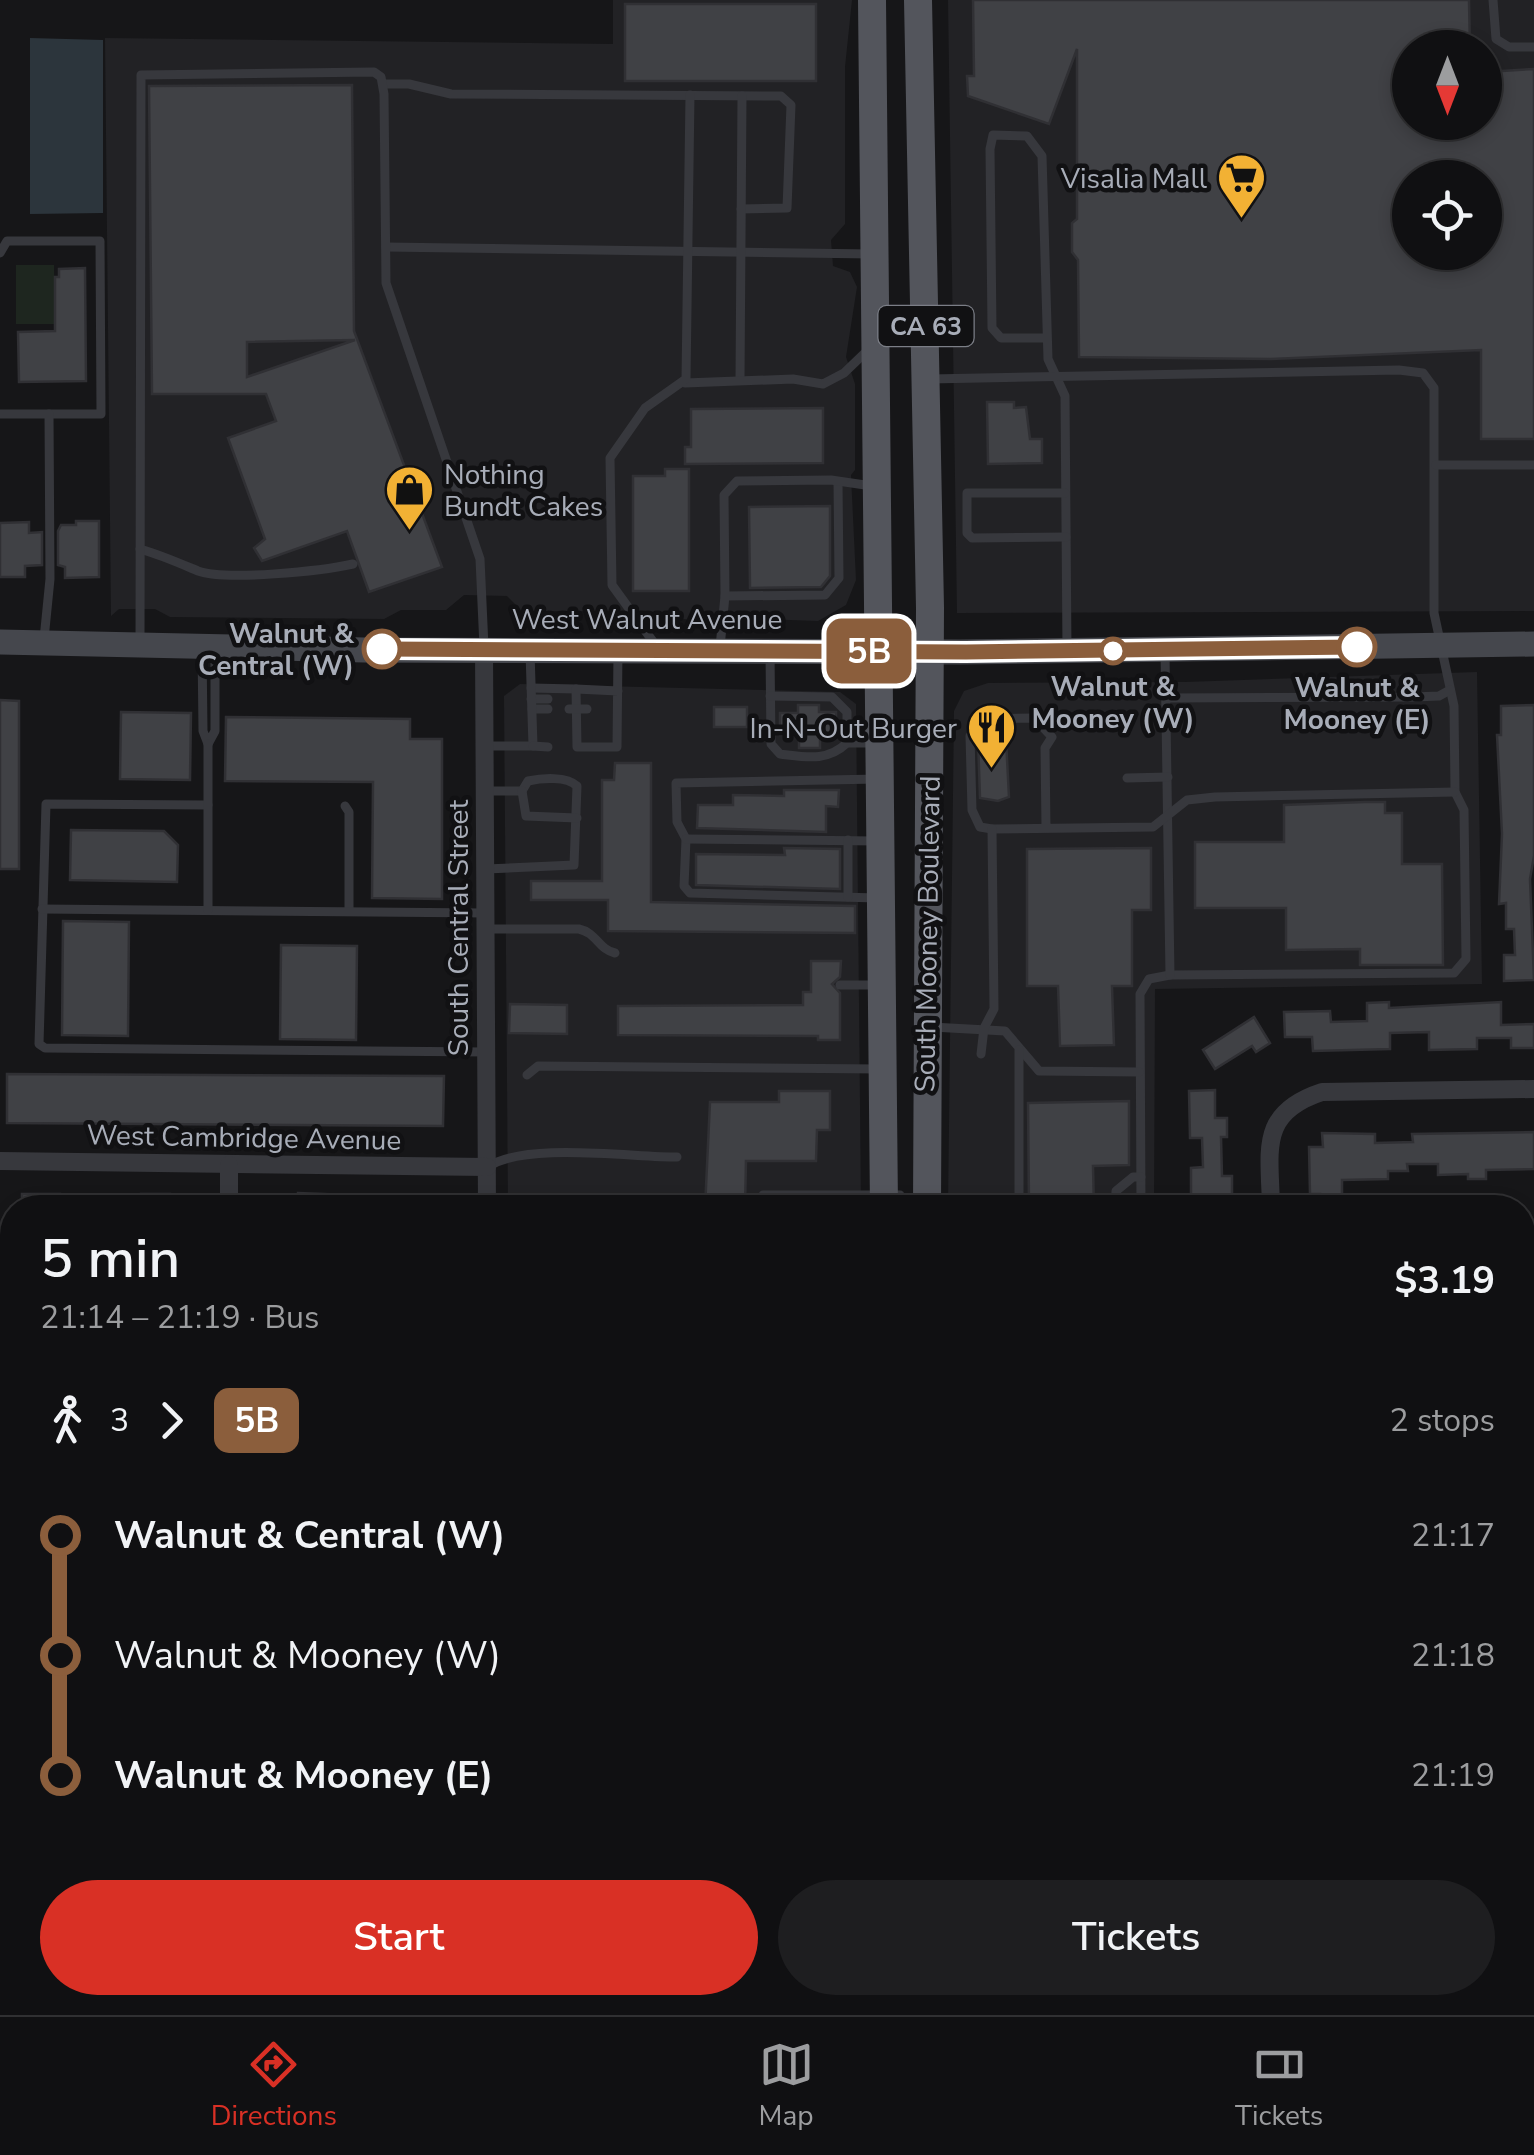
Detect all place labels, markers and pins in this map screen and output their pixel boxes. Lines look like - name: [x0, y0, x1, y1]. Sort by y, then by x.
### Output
- supermarket icon: Visalia Mall: [1216, 152, 1268, 220]
- place label: Visalia Mall: [1060, 160, 1208, 198]
- place label: Nothing Bundt Cakes: [444, 456, 603, 526]
- shop icon: Nothing Bundt Cakes: [383, 464, 435, 532]
- place label: Walnut & Central (W): [198, 615, 355, 685]
- marker: Walnut & Mooney (E): [1338, 628, 1376, 666]
- marker: Walnut & Central (W): [363, 630, 401, 668]
- marker: Walnut & Mooney (W): [1100, 638, 1126, 664]
- place label: Walnut & Mooney (W): [1031, 668, 1195, 738]
- place label: Walnut & Mooney (E): [1283, 669, 1431, 739]
- restaurant icon: In-N-Out Burger: [966, 702, 1018, 770]
- place label: In-N-Out Burger: [749, 710, 957, 748]

